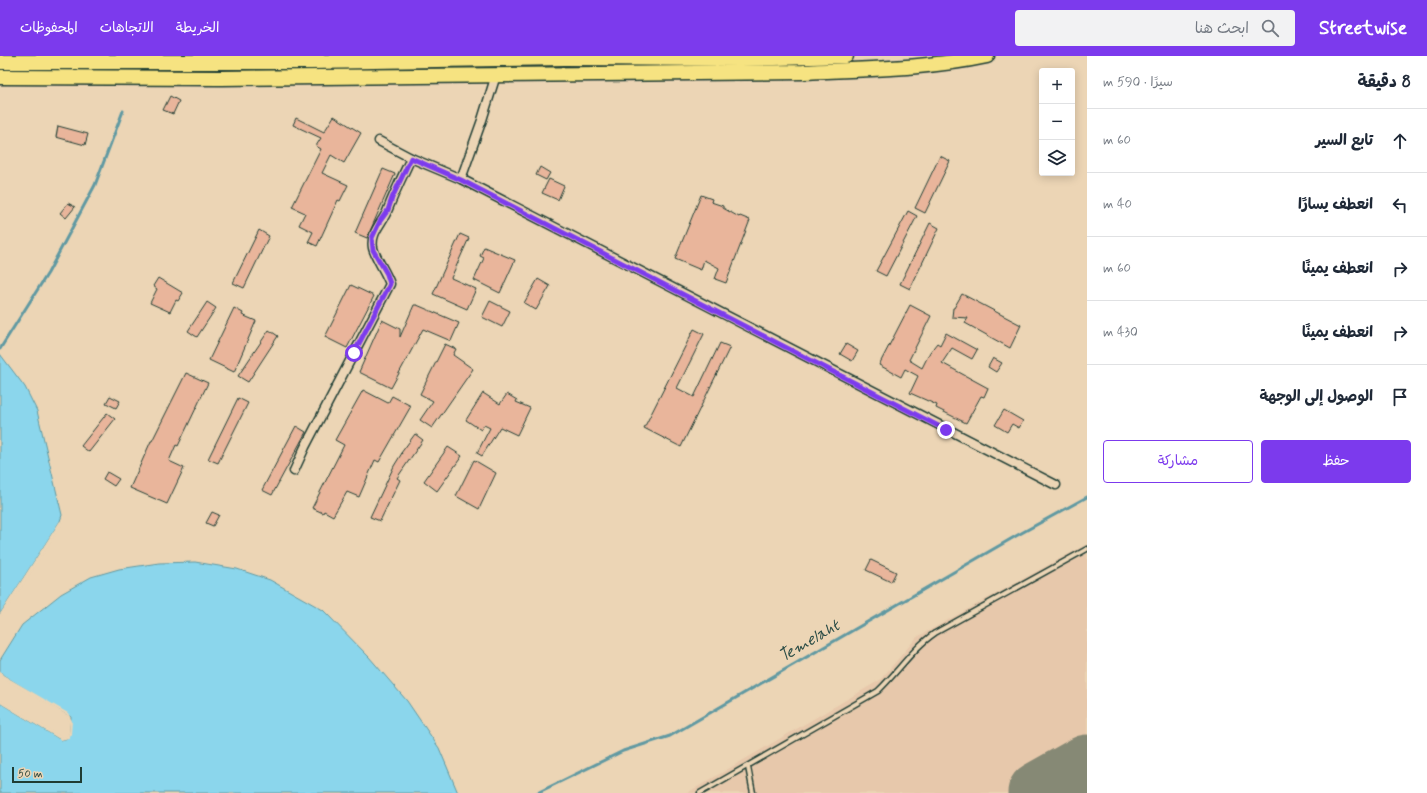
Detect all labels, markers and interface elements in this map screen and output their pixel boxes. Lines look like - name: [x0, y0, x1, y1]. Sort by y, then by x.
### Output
- search box: [1015, 10, 1295, 46]
- text: Streetwise: [1319, 16, 1407, 41]
- icon: search: [1259, 17, 1281, 39]
- text: المحفوظات: [20, 19, 78, 37]
- text: الاتجاهات: [100, 19, 154, 37]
- text: الخريطة: [176, 19, 219, 37]
- text: ابحث هنا: [1195, 19, 1249, 39]
- map controls: [1039, 68, 1075, 176]
- button: +: [1039, 68, 1075, 104]
- text: 8 دقيقة: [1358, 71, 1411, 93]
- text: سيرًا · 590 m: [1103, 74, 1173, 91]
- button: −: [1039, 104, 1075, 140]
- icon: ahead: [1389, 130, 1411, 152]
- text: تابع السير: [1315, 131, 1373, 151]
- text: 60 m: [1103, 132, 1131, 149]
- button: layers: [1039, 140, 1075, 176]
- icon: left: [1389, 194, 1411, 216]
- text: انعطف يسارًا: [1298, 195, 1373, 215]
- text: 40 m: [1103, 196, 1132, 213]
- icon: right: [1389, 258, 1411, 280]
- text: انعطف يمينًا: [1302, 259, 1373, 279]
- text: 60 m: [1103, 260, 1131, 277]
- icon: right: [1389, 322, 1411, 344]
- text: انعطف يمينًا: [1302, 323, 1373, 343]
- text: 430 m: [1103, 324, 1138, 341]
- route start: [345, 344, 363, 362]
- icon: arrive: [1389, 386, 1411, 408]
- text: الوصول إلى الوجهة: [1259, 387, 1373, 407]
- route end: [937, 421, 955, 439]
- button: مشاركة: [1103, 440, 1253, 483]
- button: حفظ: [1261, 440, 1411, 483]
- water label: Temelaht: [775, 614, 845, 667]
- scale bar: [12, 765, 82, 784]
- text: 50 m: [18, 767, 43, 781]

